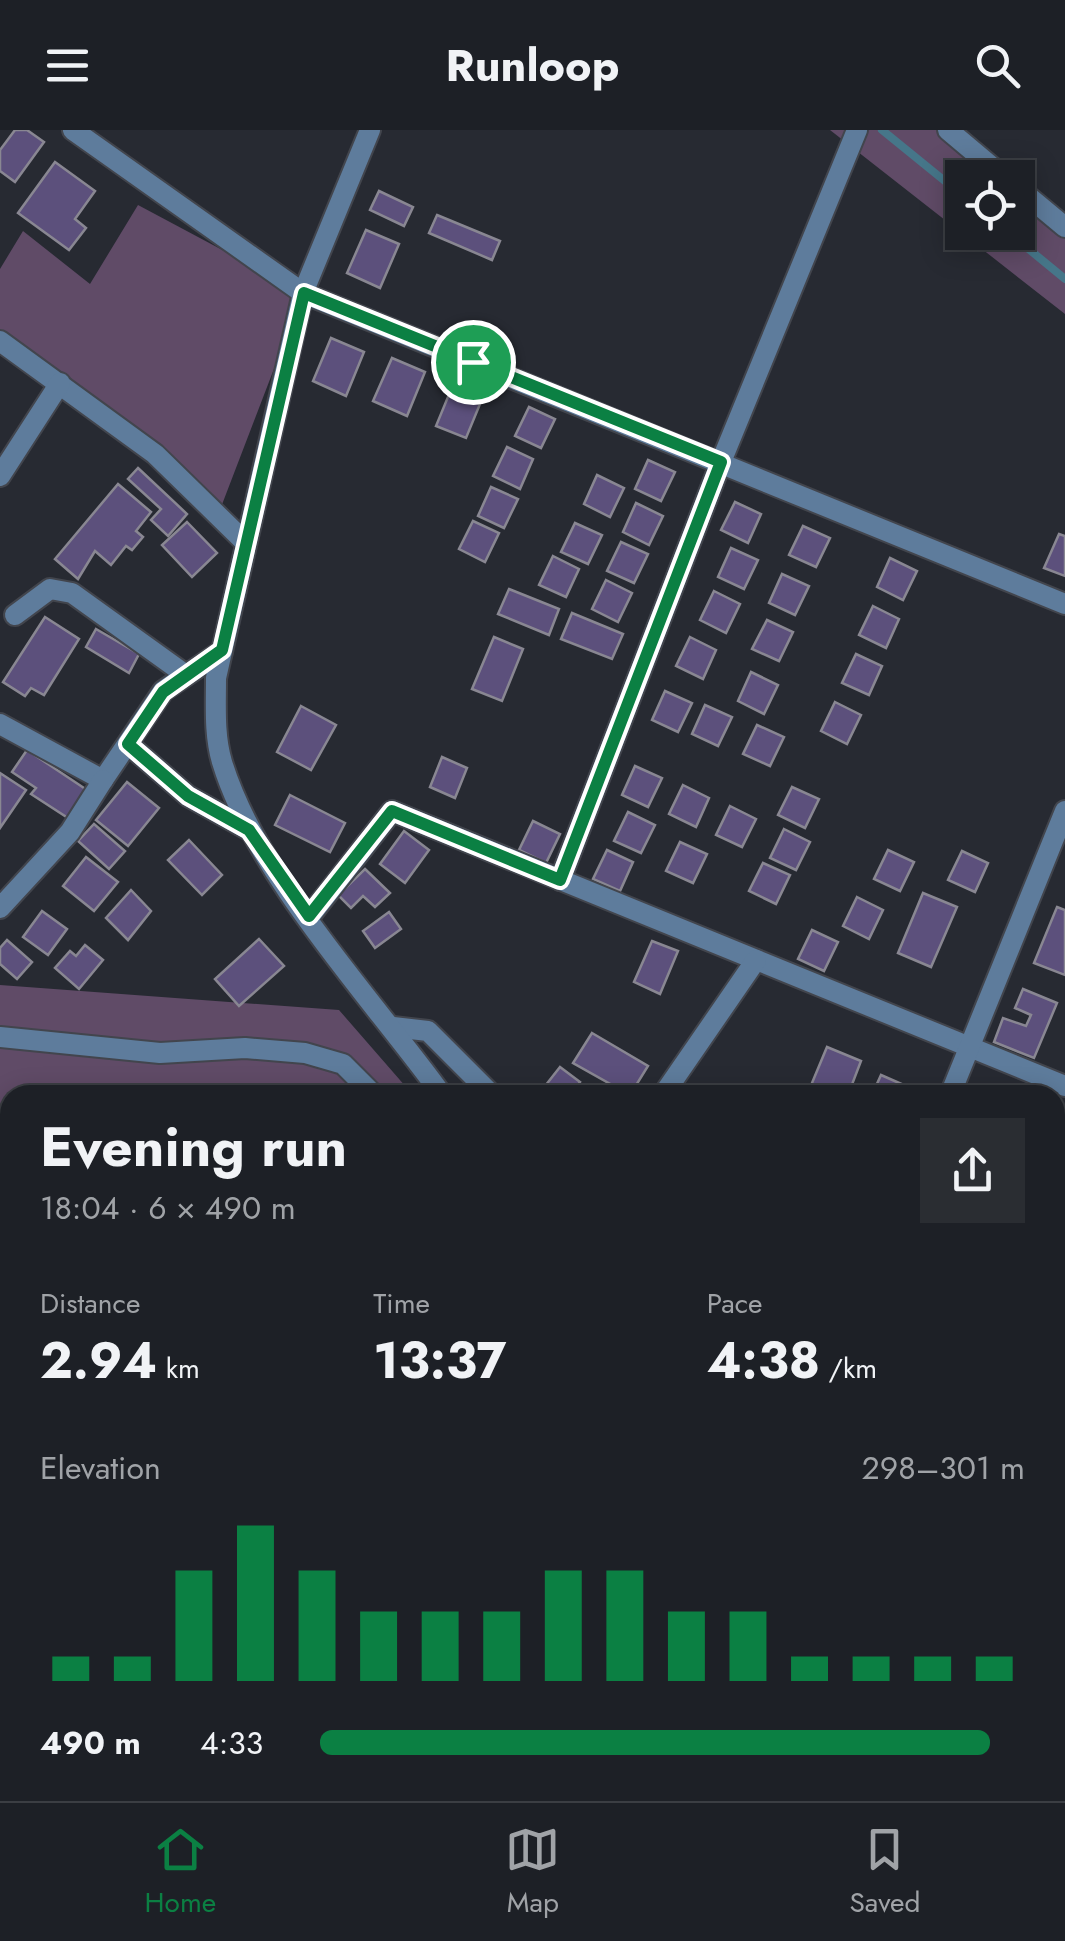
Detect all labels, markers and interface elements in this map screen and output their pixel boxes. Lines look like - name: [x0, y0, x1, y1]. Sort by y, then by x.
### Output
- text: Runloop: [446, 33, 619, 98]
- icon: menu: [40, 38, 95, 93]
- icon: search: [970, 38, 1025, 93]
- map controls: [945, 160, 1035, 250]
- button: locate: [945, 160, 1035, 250]
- pin: [431, 320, 516, 405]
- icon: arrive: [446, 335, 501, 390]
- text: Evening run: [40, 1107, 347, 1187]
- button: share: [920, 1118, 1025, 1223]
- text: 18:04 · 6 × 490 m: [40, 1185, 296, 1231]
- text: Distance: [40, 1283, 140, 1324]
- text: Time: [373, 1283, 430, 1324]
- text: Pace: [707, 1283, 762, 1324]
- text: 2.94: [40, 1324, 157, 1397]
- text: 13:37: [373, 1324, 506, 1397]
- text: 4:38: [707, 1324, 820, 1397]
- text: km: [157, 1348, 200, 1389]
- text: /km: [820, 1348, 877, 1389]
- text: Elevation: [40, 1445, 161, 1491]
- text: 298–301 m: [862, 1445, 1025, 1491]
- text: 490 m: [40, 1720, 141, 1766]
- text: 4:33: [200, 1720, 263, 1766]
- tab: Home: [145, 1822, 216, 1923]
- tab: Map: [505, 1822, 560, 1923]
- tab: Saved: [849, 1822, 920, 1923]

